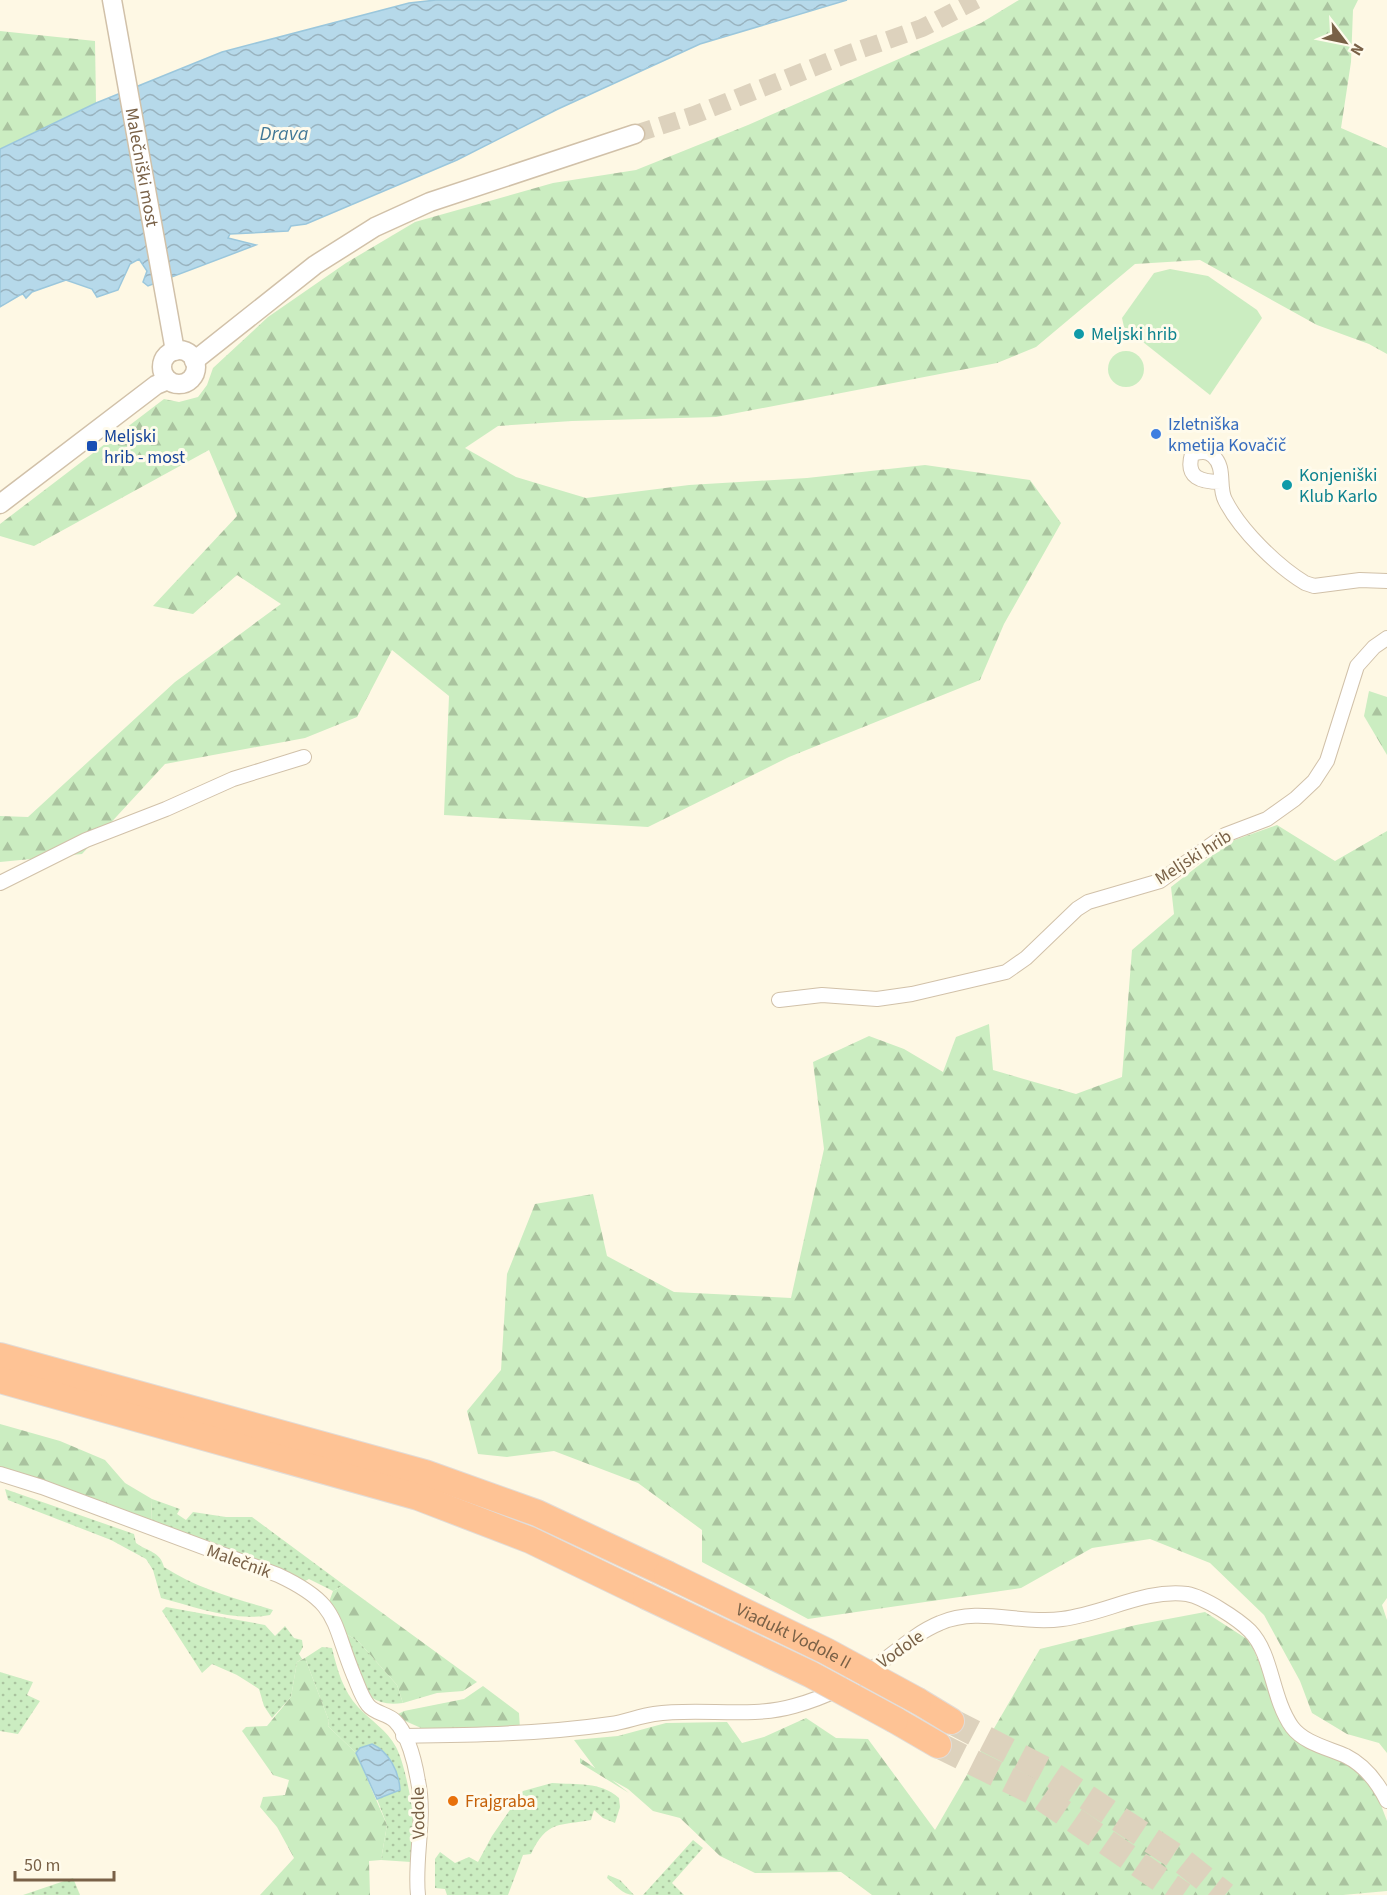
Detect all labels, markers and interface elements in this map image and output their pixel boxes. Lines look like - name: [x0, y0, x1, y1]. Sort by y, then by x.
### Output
- north arrow: [1315, 12, 1375, 72]
- text: N: [1345, 39, 1369, 60]
- street label: Malečniški most: [119, 106, 165, 229]
- water label: Drava: [260, 120, 309, 148]
- place label: Meljski hrib: [1091, 322, 1177, 347]
- marker: Meljski hrib: [1072, 327, 1086, 341]
- place label: Izletniška kmetija Kovačič: [1168, 412, 1287, 458]
- place label: Meljski hrib - most: [104, 424, 185, 470]
- marker: Izletniška kmetija Kovačič: [1149, 427, 1163, 441]
- marker: Meljski hrib - most: [85, 439, 99, 453]
- place label: Konjeniški Klub Karlo: [1299, 463, 1377, 509]
- marker: Konjeniški Klub Karlo: [1280, 478, 1294, 492]
- street label: Meljski hrib: [1150, 824, 1236, 891]
- street label: Malečnik: [203, 1538, 275, 1585]
- street label: Viadukt Vodole II: [732, 1597, 856, 1675]
- street label: Vodole: [872, 1624, 929, 1675]
- street label: Vodole: [406, 1787, 431, 1839]
- place label: Frajgraba: [465, 1789, 536, 1814]
- marker: Frajgraba: [446, 1794, 460, 1808]
- scale bar: [15, 1844, 114, 1882]
- text: 50 m: [24, 1853, 60, 1878]

